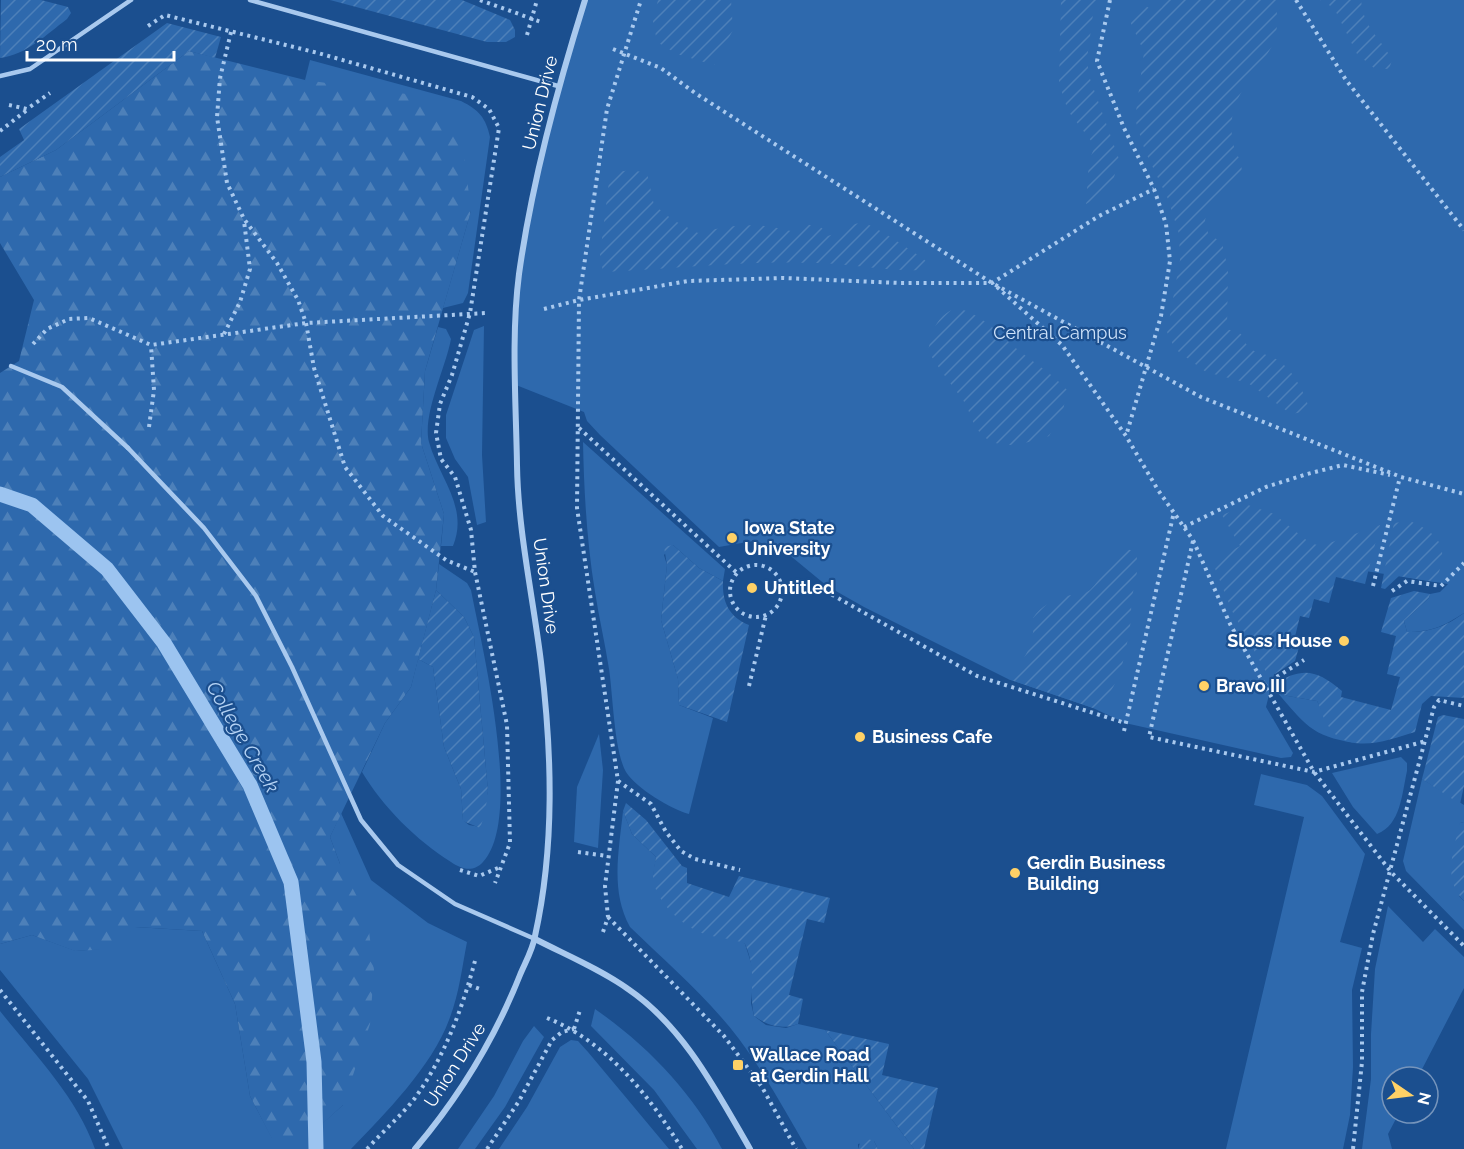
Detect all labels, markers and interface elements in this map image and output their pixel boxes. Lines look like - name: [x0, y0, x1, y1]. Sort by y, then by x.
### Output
- scale bar: [27, 24, 174, 62]
- text: 20 m: [36, 34, 78, 55]
- street label: Union Drive: [518, 53, 561, 152]
- park label: Central Campus: [993, 322, 1127, 343]
- place label: Iowa State University: [744, 517, 835, 559]
- marker: Iowa State University: [725, 531, 739, 545]
- street label: Union Drive: [529, 537, 564, 636]
- place label: Untitled: [764, 577, 835, 598]
- marker: Untitled: [745, 581, 759, 595]
- place label: Sloss House: [1227, 630, 1332, 651]
- marker: Sloss House: [1337, 634, 1351, 648]
- place label: Bravo III: [1216, 675, 1285, 696]
- water label: College Creek: [201, 677, 285, 797]
- marker: Bravo III: [1197, 679, 1211, 693]
- place label: Business Cafe: [872, 726, 993, 747]
- marker: Business Cafe: [853, 730, 867, 744]
- place label: Gerdin Business Building: [1027, 852, 1165, 894]
- marker: Gerdin Business Building: [1008, 866, 1022, 880]
- street label: Union Drive: [419, 1018, 490, 1111]
- place label: Wallace Road at Gerdin Hall: [750, 1044, 870, 1086]
- marker: Wallace Road at Gerdin Hall: [731, 1058, 745, 1072]
- north arrow: [1380, 1065, 1440, 1125]
- text: N: [1413, 1090, 1435, 1107]

